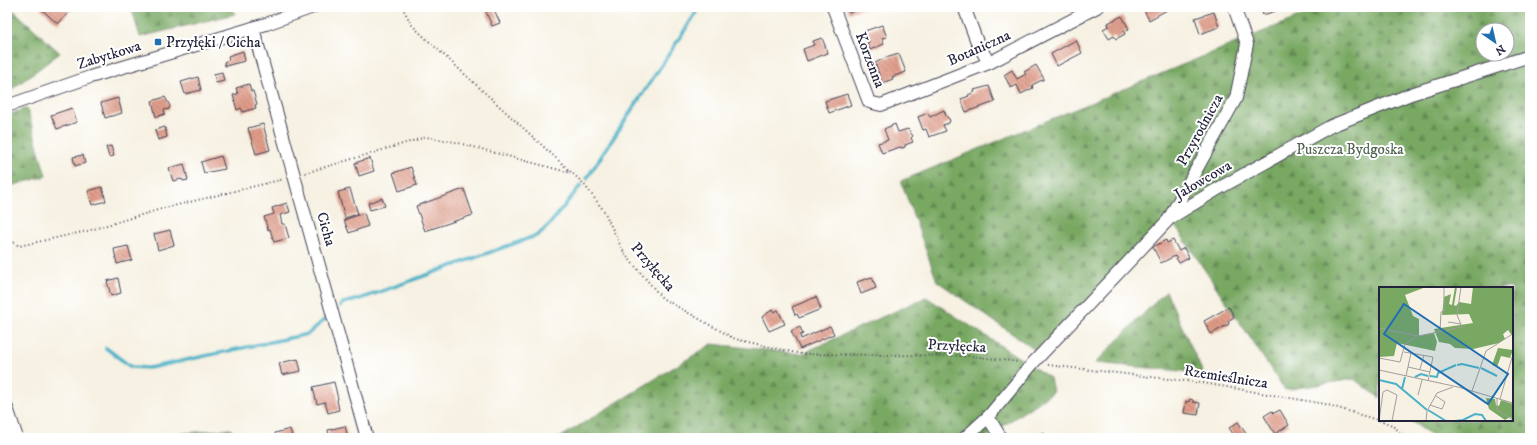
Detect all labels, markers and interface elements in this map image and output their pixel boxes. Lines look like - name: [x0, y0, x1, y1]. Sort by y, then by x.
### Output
- north arrow: [1475, 22, 1515, 62]
- street label: Botaniczna: [945, 25, 1014, 70]
- street label: Korzenna: [851, 30, 889, 91]
- place label: Przyłęki / Cicha: [166, 33, 261, 52]
- street label: Zabytkowa: [75, 36, 144, 74]
- marker: Przyłęki / Cicha: [153, 37, 163, 47]
- text: N: [1492, 41, 1508, 58]
- street label: Przyrodnicza: [1172, 90, 1228, 169]
- park label: Puszcza Bydgoska: [1296, 140, 1404, 159]
- street label: Jałowcowa: [1169, 156, 1236, 205]
- street label: Cicha: [312, 210, 340, 249]
- street label: Przyłęcka: [627, 239, 680, 296]
- inset map: [1379, 287, 1513, 421]
- street label: Przyłęcka: [927, 335, 987, 357]
- street label: Rzemieślnicza: [1183, 361, 1270, 393]

